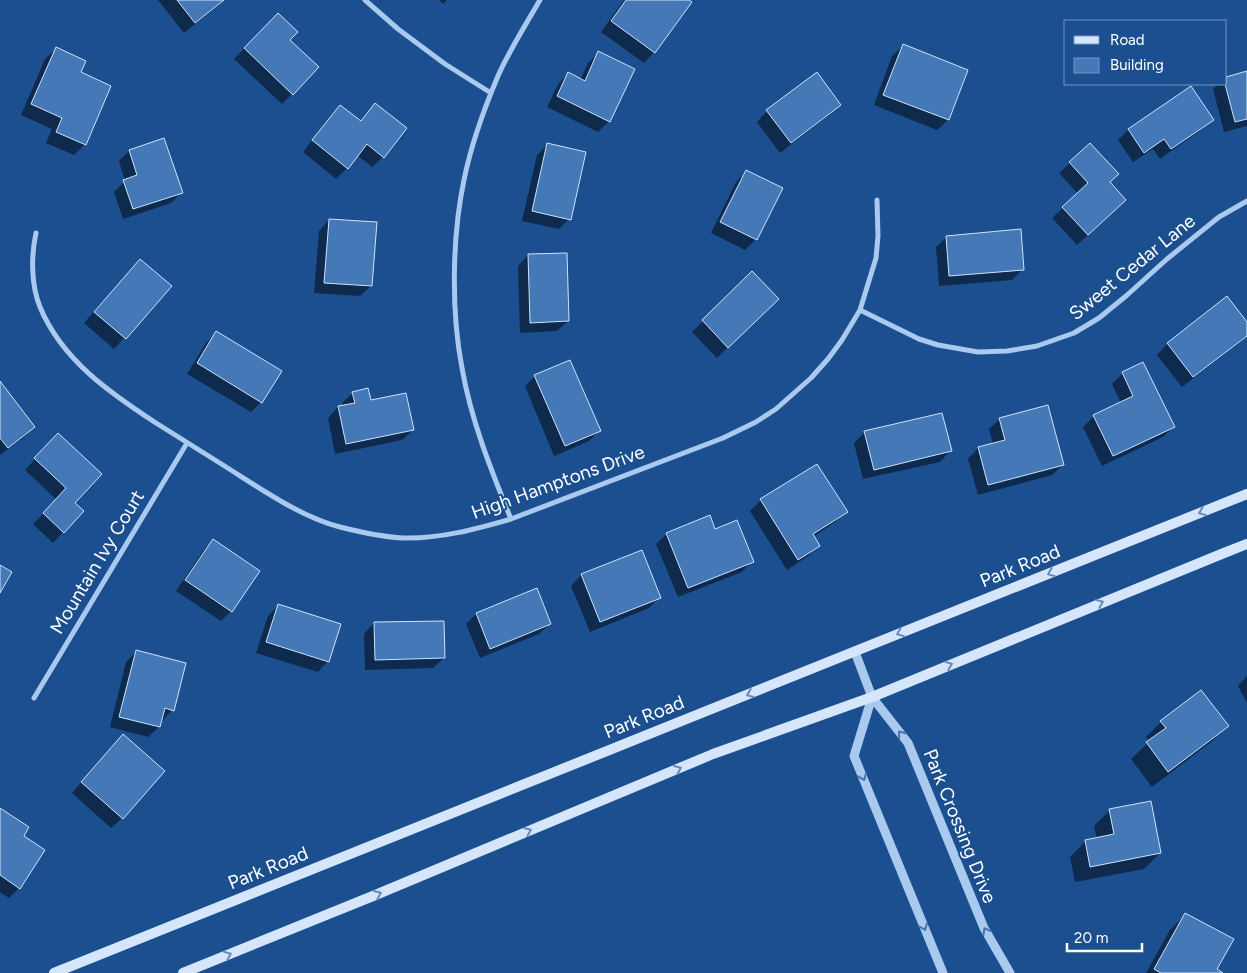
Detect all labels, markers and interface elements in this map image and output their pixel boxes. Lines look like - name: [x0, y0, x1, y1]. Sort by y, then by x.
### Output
- legend: [1064, 20, 1227, 85]
- text: Road: [1110, 31, 1145, 49]
- text: Building: [1110, 56, 1164, 74]
- street label: Sweet Cedar Lane: [1064, 209, 1200, 325]
- street label: High Hamptons Drive: [468, 440, 648, 524]
- street label: Mountain Ivy Court: [45, 486, 149, 638]
- one-way arrow: [1198, 506, 1207, 516]
- street label: Park Road: [976, 539, 1064, 593]
- one-way arrow: [1047, 566, 1056, 577]
- one-way arrow: [1095, 599, 1104, 610]
- one-way arrow: [896, 627, 905, 638]
- one-way arrow: [944, 661, 953, 672]
- one-way arrow: [746, 688, 754, 698]
- street label: Park Road: [600, 690, 688, 744]
- one-way arrow: [899, 731, 907, 740]
- street label: Park Crossing Drive: [919, 745, 1001, 907]
- one-way arrow: [673, 764, 682, 775]
- one-way arrow: [856, 772, 867, 781]
- one-way arrow: [523, 827, 532, 838]
- street label: Park Road: [224, 841, 312, 895]
- one-way arrow: [374, 889, 382, 899]
- scale bar: [1067, 920, 1142, 952]
- one-way arrow: [918, 922, 928, 931]
- one-way arrow: [982, 927, 992, 936]
- text: 20 m: [1074, 929, 1108, 947]
- one-way arrow: [223, 950, 232, 961]

